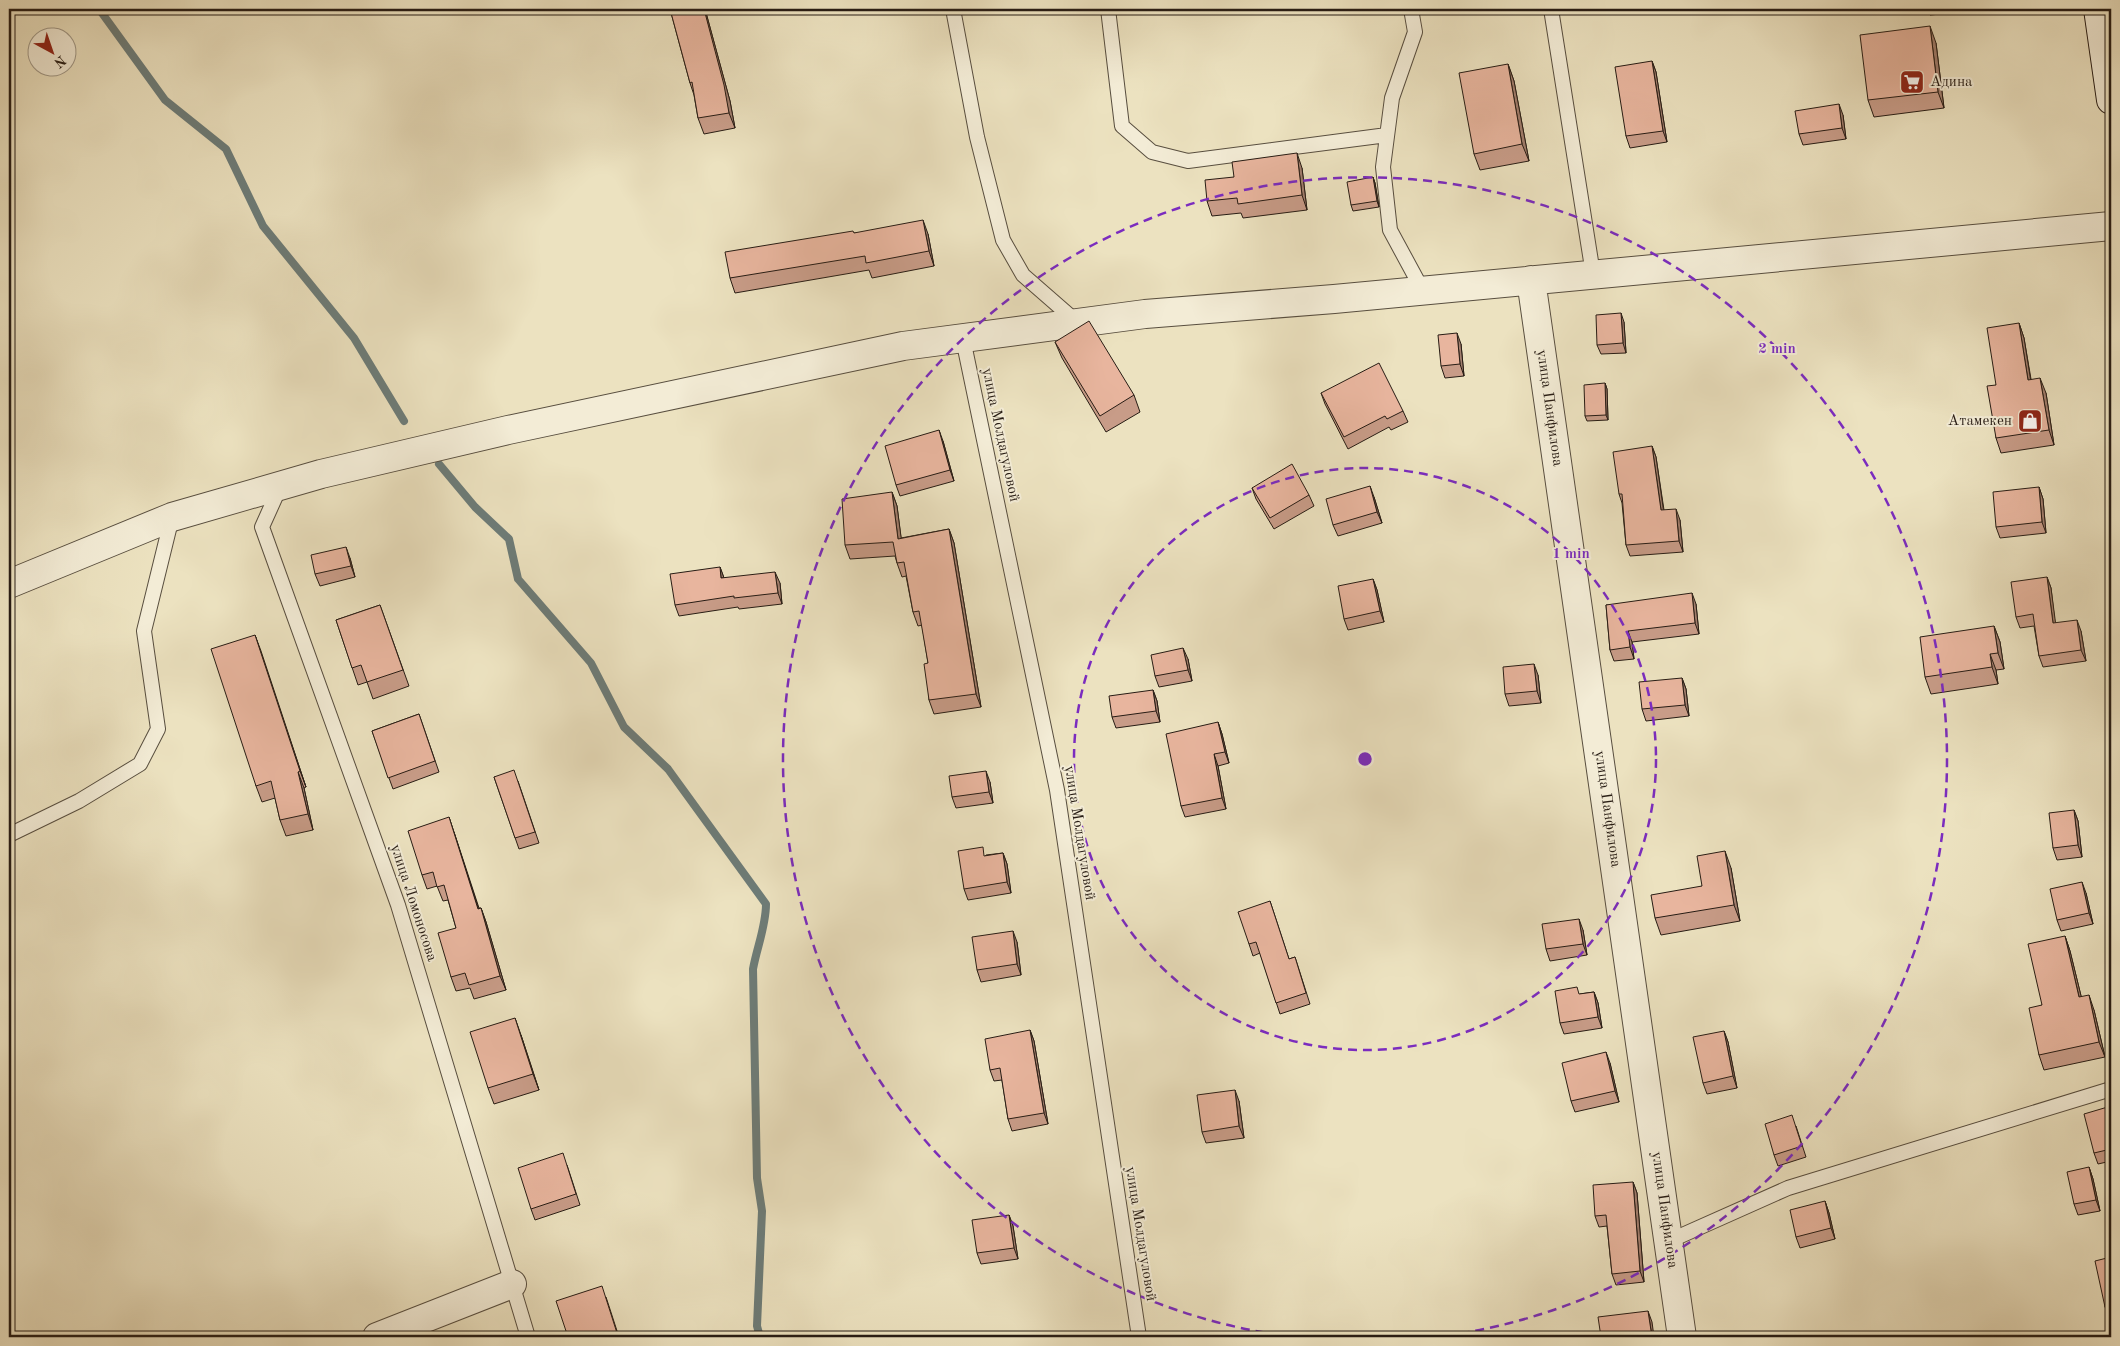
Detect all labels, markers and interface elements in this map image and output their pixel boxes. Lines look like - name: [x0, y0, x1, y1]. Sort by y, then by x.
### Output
- north arrow: [28, 28, 78, 78]
- text: N: [51, 52, 68, 70]
- supermarket icon: Адина: [1899, 69, 1925, 95]
- place label: Адина: [1930, 75, 1973, 90]
- text: 2 min: [1758, 342, 1796, 357]
- street label: улица Панфилова: [1533, 349, 1565, 468]
- street label: улица Молдагуловой: [978, 367, 1022, 503]
- shop icon: Атамекен: [2017, 408, 2043, 434]
- place label: Атамекен: [1948, 414, 2012, 429]
- text: 1 min: [1552, 547, 1590, 562]
- centre of rings: [1356, 750, 1374, 768]
- street label: улица Панфилова: [1591, 750, 1623, 869]
- street label: улица Молдагуловой: [1061, 765, 1097, 901]
- street label: улица Ломоносова: [387, 843, 439, 964]
- street label: улица Панфилова: [1648, 1151, 1680, 1270]
- street label: улица Молдагуловой: [1122, 1166, 1158, 1302]

